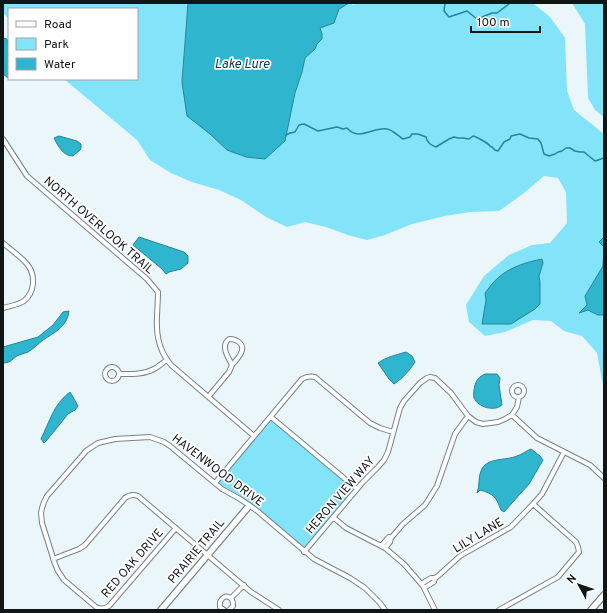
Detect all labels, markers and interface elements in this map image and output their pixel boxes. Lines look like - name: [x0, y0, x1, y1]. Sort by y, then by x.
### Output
- legend: [8, 8, 138, 80]
- scale bar: [471, 8, 540, 34]
- text: 100 m: [477, 15, 510, 31]
- text: Road: [44, 17, 72, 33]
- text: Park: [44, 37, 69, 53]
- text: Water: [44, 57, 76, 73]
- water label: Lake Lure: [215, 57, 270, 73]
- street label: NORTH OVERLOOK TRAIL: [40, 173, 157, 278]
- street label: HAVENWOOD DRIVE: [168, 431, 267, 511]
- street label: HERON VIEW WAY: [303, 453, 379, 538]
- street label: LILY LANE: [450, 515, 507, 557]
- street label: PRAIRIE TRAIL: [165, 516, 229, 587]
- street label: RED OAK DRIVE: [98, 525, 167, 602]
- north arrow: [559, 565, 599, 605]
- text: N: [564, 572, 580, 587]

